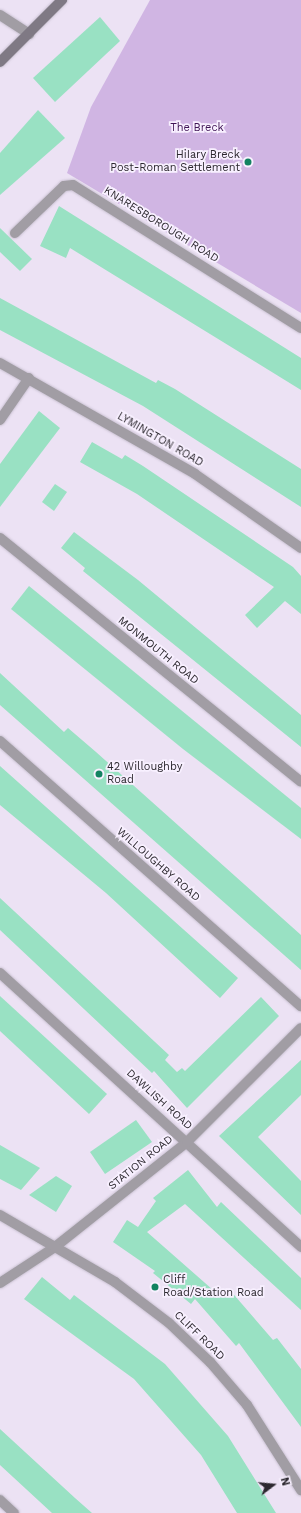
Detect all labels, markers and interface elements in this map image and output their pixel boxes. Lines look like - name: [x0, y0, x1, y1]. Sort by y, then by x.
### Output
- park label: The Breck: [170, 121, 224, 135]
- place label: HiIary Breck Post-Roman Settlement: [110, 149, 240, 175]
- marker: HiIary Breck Post-Roman Settlement: [243, 157, 253, 167]
- street label: KNARESBOROUGH ROAD: [101, 184, 221, 266]
- street label: LYMINGTON ROAD: [115, 410, 205, 470]
- street label: MONMOUTH ROAD: [115, 614, 201, 688]
- place label: 42 Willoughby Road: [107, 761, 183, 787]
- marker: 42 Willoughby Road: [94, 769, 104, 779]
- street label: WILLOUGHBY ROAD: [114, 825, 202, 905]
- street label: DAWLISH ROAD: [123, 1067, 195, 1133]
- street label: STATION ROAD: [106, 1133, 176, 1193]
- place label: Cliff Road/Station Road: [163, 1274, 264, 1300]
- marker: Cliff Road/Station Road: [150, 1282, 160, 1292]
- street label: CLIFF ROAD: [171, 1309, 227, 1363]
- north arrow: [253, 1465, 293, 1505]
- text: N: [278, 1476, 292, 1487]

